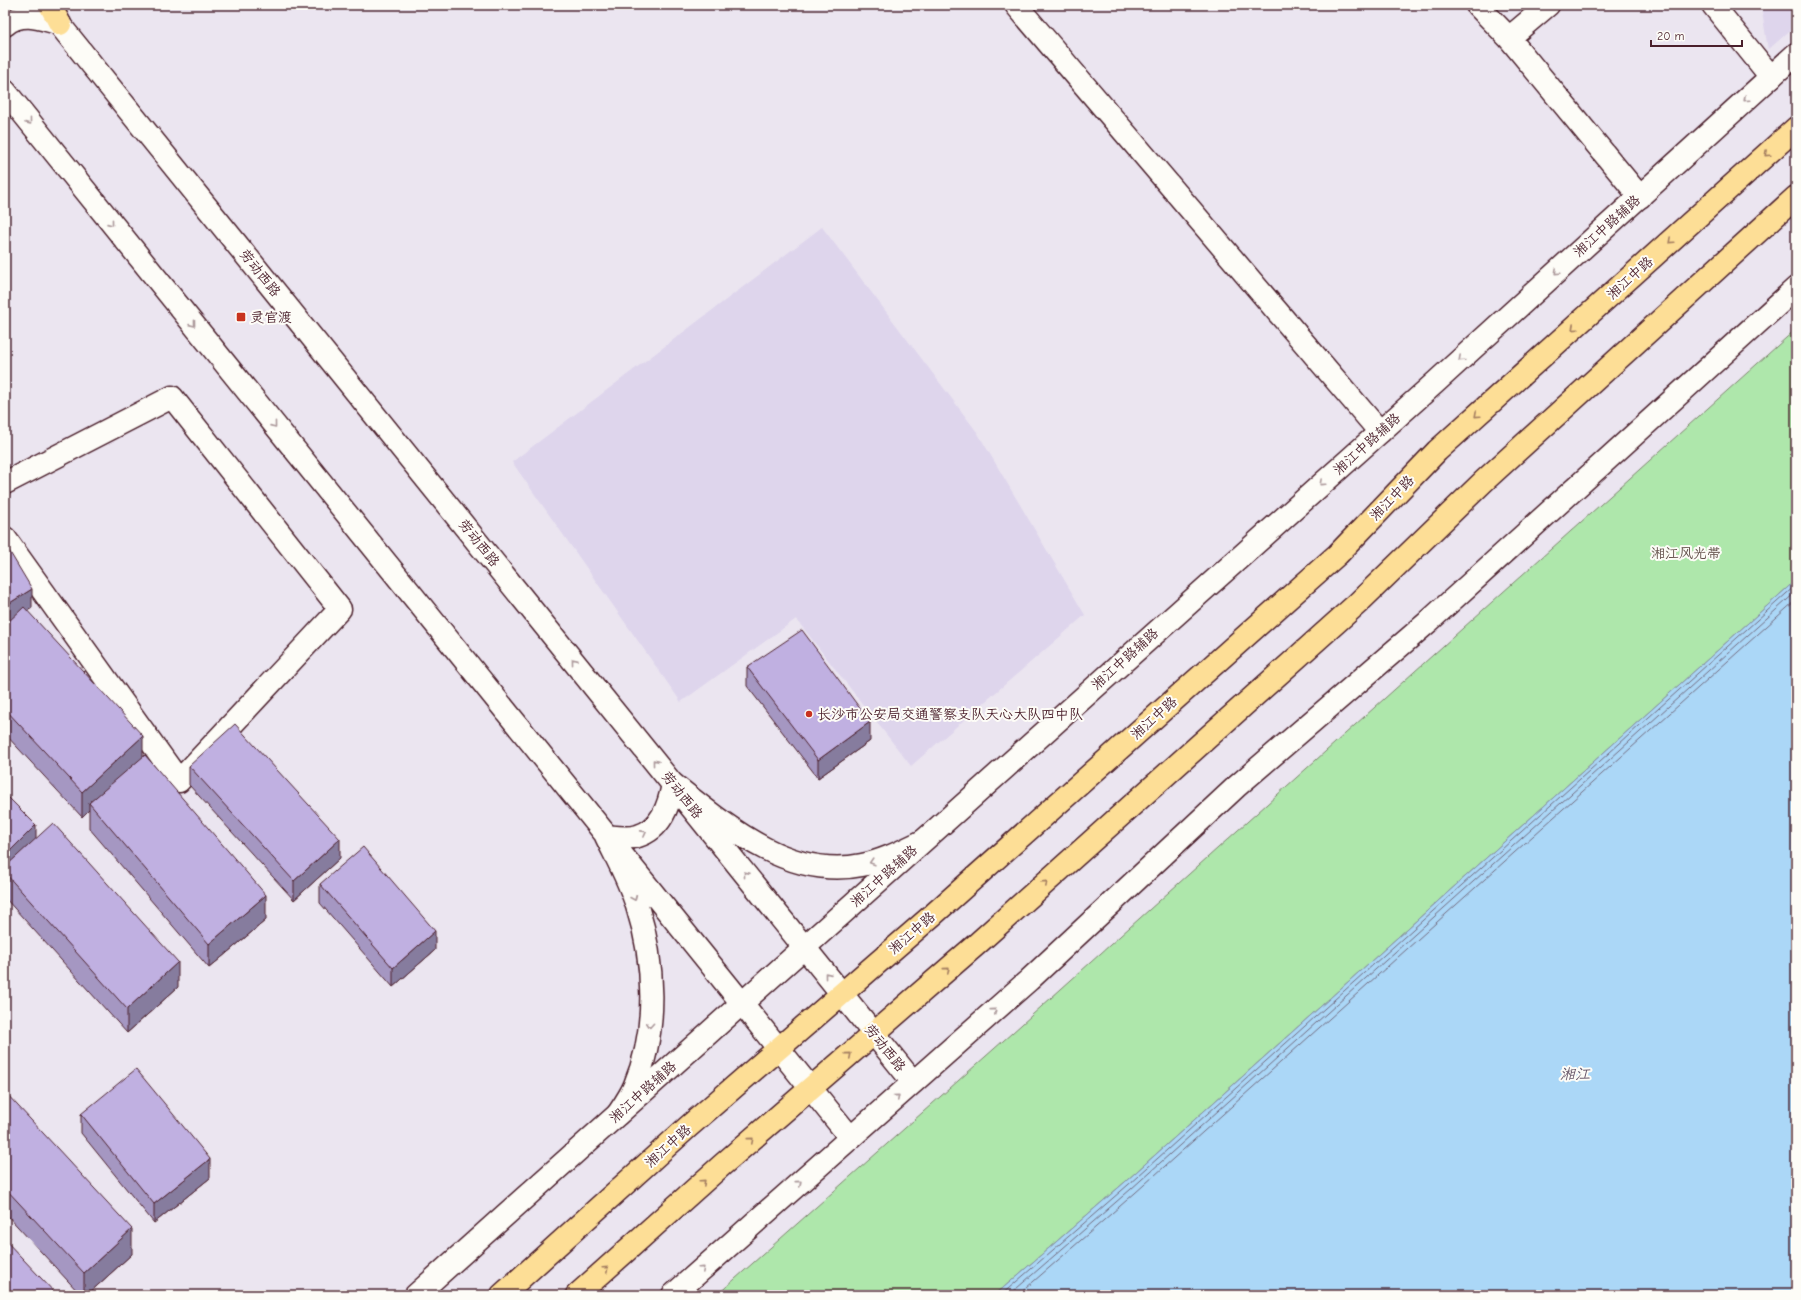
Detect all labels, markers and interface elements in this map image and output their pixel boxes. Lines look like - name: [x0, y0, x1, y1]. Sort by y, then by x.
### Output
- scale bar: [1651, 22, 1742, 48]
- text: 20 m: [1657, 29, 1685, 43]
- one-way arrow: [1744, 94, 1751, 101]
- one-way arrow: [25, 117, 32, 124]
- one-way arrow: [1764, 150, 1772, 157]
- street label: 湘江中路辅路: [1570, 192, 1644, 260]
- one-way arrow: [107, 218, 114, 225]
- one-way arrow: [1668, 237, 1675, 244]
- street label: 劳动西路: [236, 246, 284, 300]
- street label: 湘江中路: [1604, 253, 1656, 303]
- one-way arrow: [1554, 267, 1562, 274]
- place label: 灵官渡: [250, 309, 292, 326]
- marker: 灵官渡: [235, 311, 247, 323]
- one-way arrow: [188, 319, 195, 326]
- one-way arrow: [1571, 324, 1579, 331]
- one-way arrow: [1458, 354, 1466, 362]
- street label: 湘江中路辅路: [1330, 410, 1404, 478]
- one-way arrow: [1475, 411, 1482, 418]
- one-way arrow: [270, 420, 277, 428]
- street label: 湘江中路: [1366, 472, 1418, 524]
- one-way arrow: [1320, 478, 1327, 485]
- street label: 劳动西路: [455, 516, 503, 570]
- park label: 湘江风光带: [1651, 545, 1721, 562]
- street label: 湘江中路辅路: [1088, 625, 1162, 693]
- one-way arrow: [571, 658, 578, 665]
- street label: 湘江中路: [1128, 693, 1180, 743]
- place label: 长沙市公安局交通警察支队天心大队四中队: [817, 706, 1083, 723]
- marker: 长沙市公安局交通警察支队天心大队四中队: [804, 709, 814, 719]
- one-way arrow: [653, 759, 660, 766]
- street label: 劳动西路: [658, 768, 706, 822]
- one-way arrow: [640, 830, 648, 837]
- street label: 湘江中路辅路: [847, 842, 921, 910]
- one-way arrow: [869, 857, 876, 866]
- one-way arrow: [743, 871, 750, 879]
- one-way arrow: [1040, 881, 1047, 888]
- one-way arrow: [629, 893, 637, 901]
- street label: 湘江中路: [885, 908, 939, 958]
- one-way arrow: [943, 967, 950, 974]
- one-way arrow: [825, 973, 832, 980]
- one-way arrow: [990, 1008, 997, 1015]
- street label: 劳动西路: [861, 1021, 909, 1075]
- one-way arrow: [645, 1022, 654, 1029]
- one-way arrow: [844, 1052, 852, 1059]
- street label: 湘江中路辅路: [606, 1058, 680, 1126]
- water label: 湘江: [1560, 1065, 1591, 1083]
- one-way arrow: [892, 1094, 900, 1101]
- street label: 湘江中路: [642, 1121, 694, 1171]
- one-way arrow: [746, 1137, 754, 1145]
- one-way arrow: [698, 1180, 706, 1187]
- one-way arrow: [795, 1180, 802, 1187]
- one-way arrow: [601, 1266, 609, 1274]
- one-way arrow: [697, 1266, 705, 1274]

